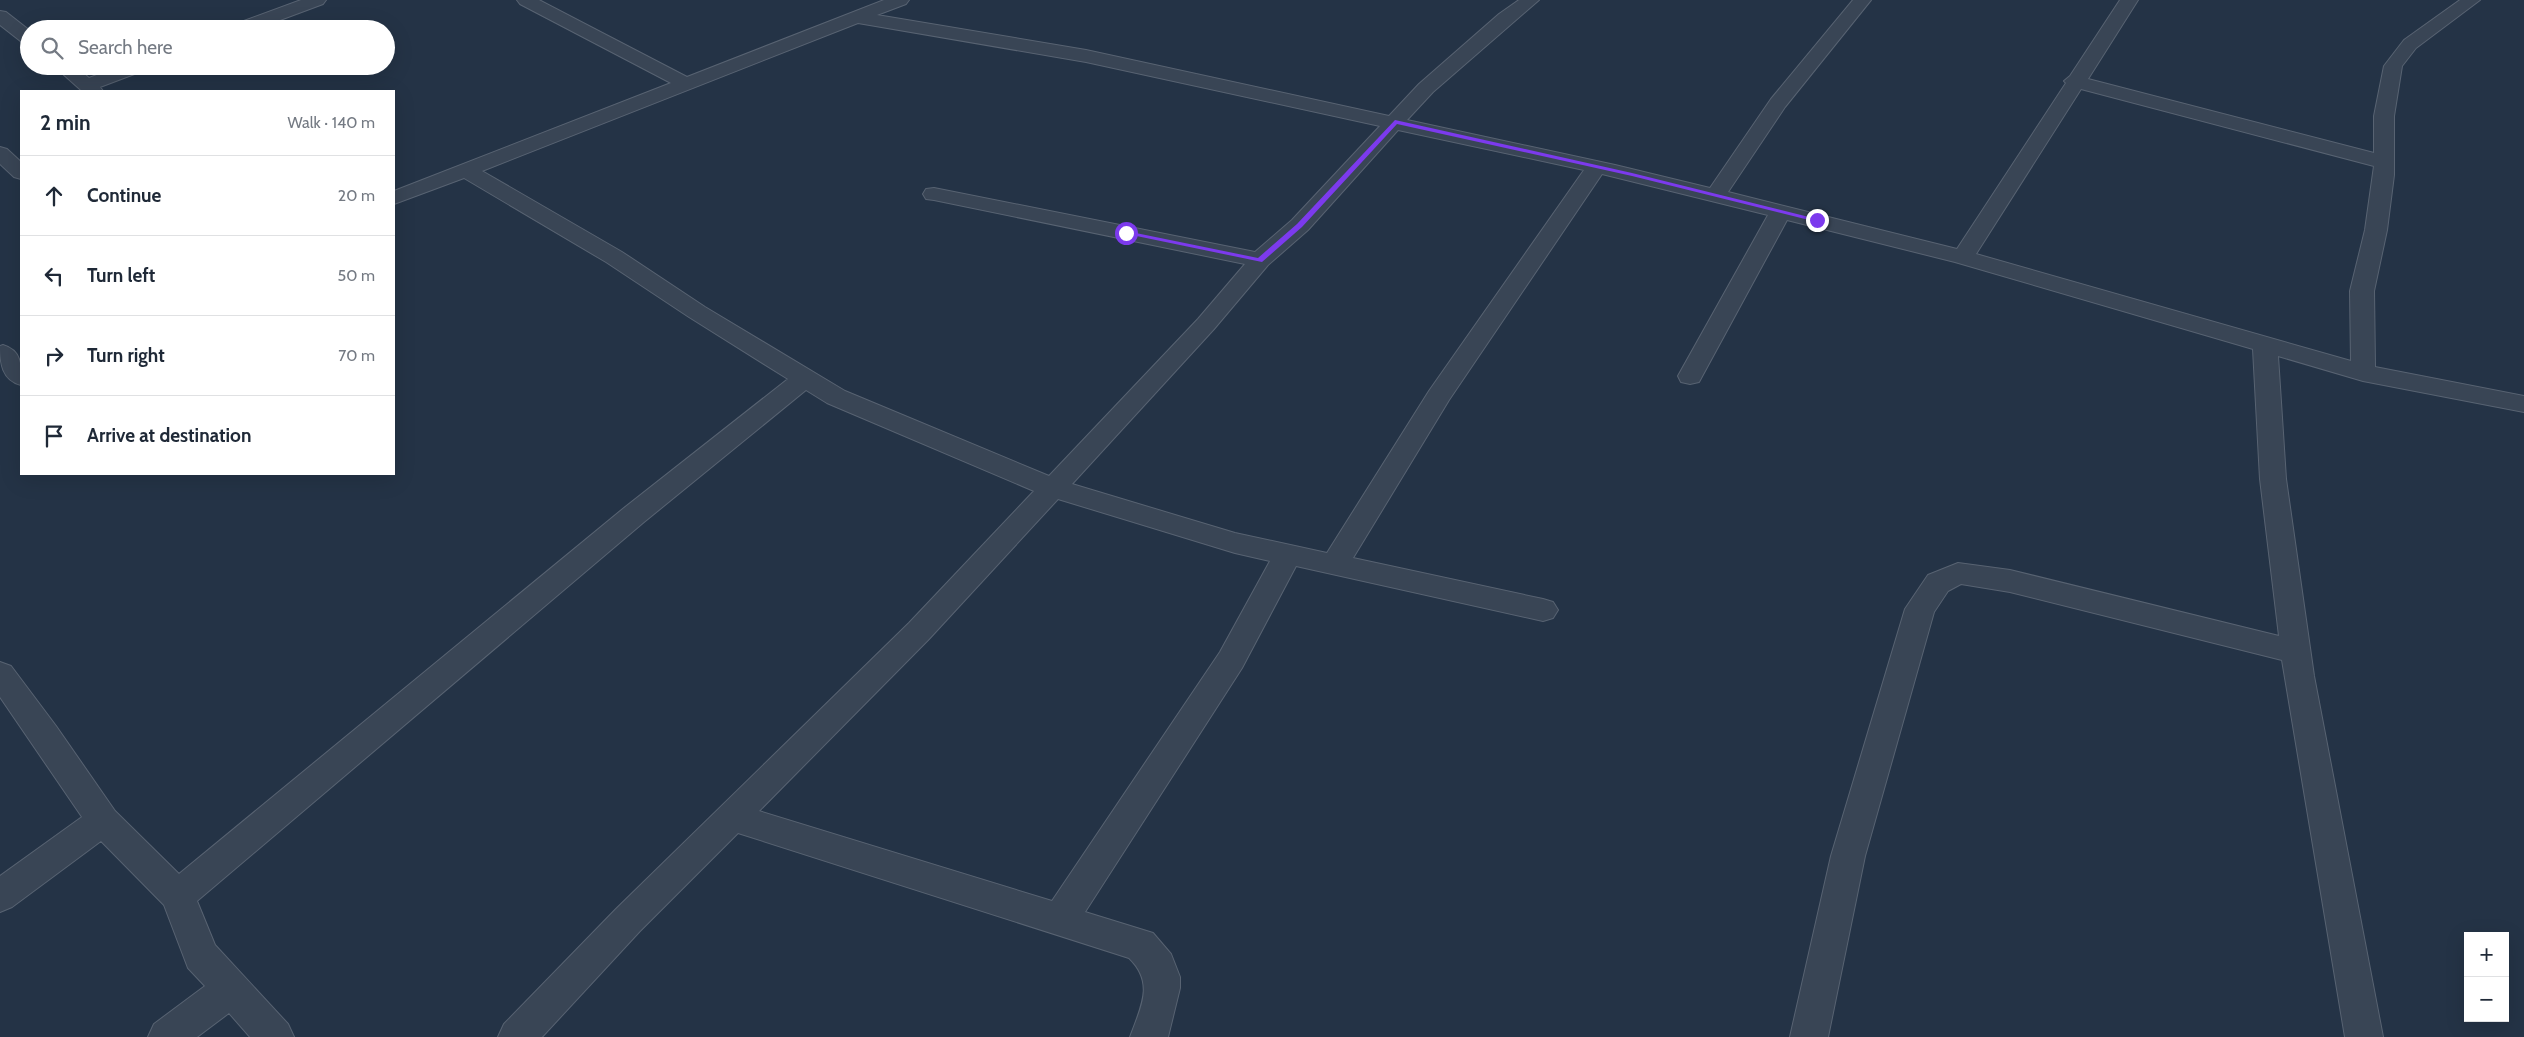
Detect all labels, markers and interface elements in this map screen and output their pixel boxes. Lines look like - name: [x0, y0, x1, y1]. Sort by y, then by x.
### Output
- search box: [20, 20, 395, 75]
- icon: search: [38, 34, 66, 62]
- text: Search here: [78, 36, 172, 59]
- text: 2 min: [40, 110, 91, 135]
- text: Walk · 140 m: [288, 113, 375, 132]
- icon: ahead: [40, 182, 68, 210]
- text: Continue: [87, 184, 161, 207]
- text: 20 m: [338, 186, 375, 205]
- route end: [1806, 209, 1829, 232]
- route start: [1115, 222, 1138, 245]
- icon: left: [40, 262, 68, 290]
- text: Turn left: [87, 264, 155, 287]
- text: 50 m: [338, 266, 375, 285]
- icon: right: [40, 342, 68, 370]
- text: Turn right: [87, 344, 165, 367]
- text: 70 m: [338, 346, 375, 365]
- icon: arrive: [40, 422, 68, 450]
- text: Arrive at destination: [87, 424, 251, 447]
- map controls: [2464, 932, 2509, 1022]
- button: +: [2464, 932, 2509, 977]
- button: −: [2464, 977, 2509, 1022]

